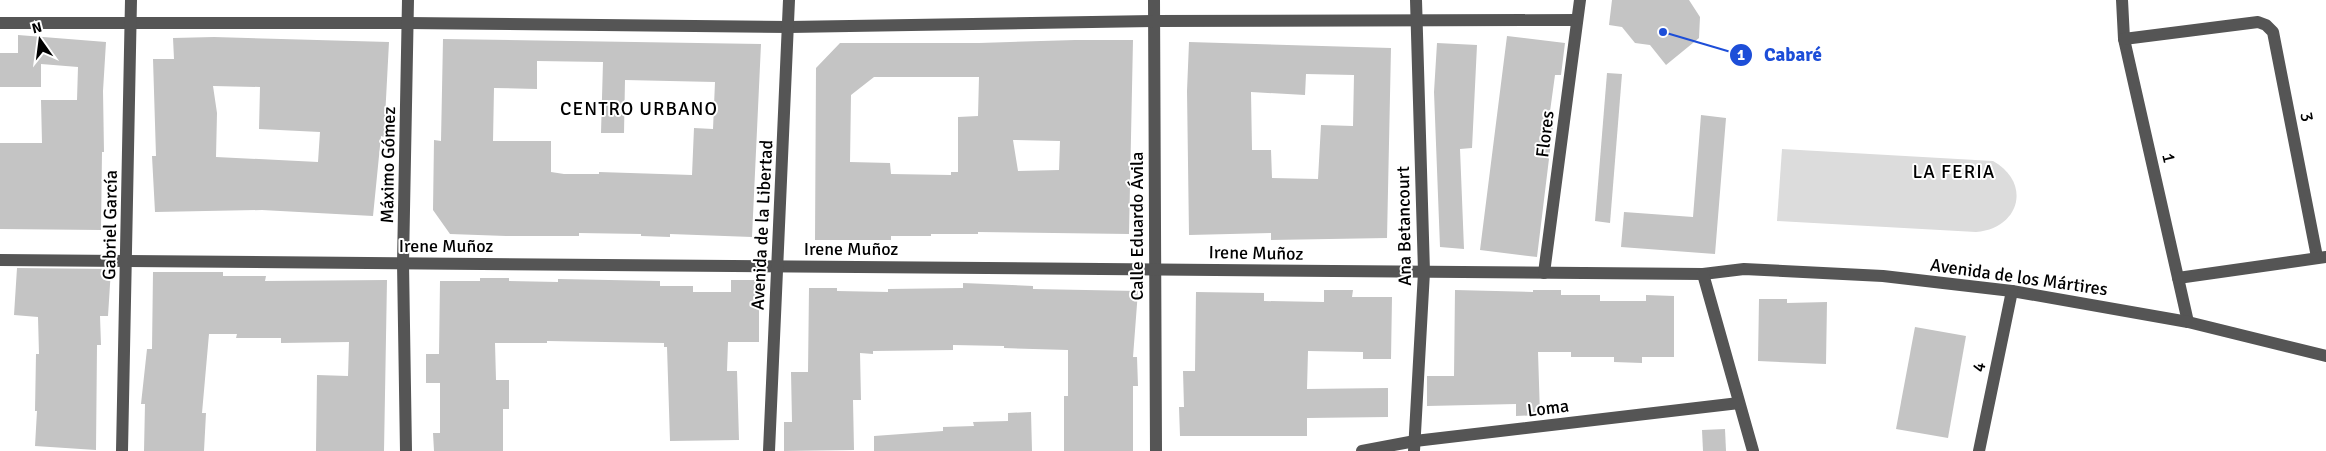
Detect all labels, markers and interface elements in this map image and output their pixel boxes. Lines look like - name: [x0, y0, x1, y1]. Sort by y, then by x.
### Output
- north arrow: [15, 15, 65, 65]
- text: N: [30, 18, 44, 37]
- callout: Cabaré: [1729, 38, 1832, 72]
- text: Cabaré: [1764, 43, 1822, 67]
- text: 1: [1737, 46, 1745, 64]
- district label: CENTRO URBANO: [560, 97, 718, 121]
- street label: Máximo Gómez: [376, 106, 400, 224]
- street label: Flores: [1531, 109, 1559, 159]
- street label: 3: [2295, 110, 2319, 124]
- street label: Avenida de la Libertad: [747, 139, 777, 311]
- street label: 1: [2157, 151, 2181, 165]
- street label: Calle Eduardo Ávila: [1126, 152, 1148, 300]
- district label: LA FERIA: [1913, 160, 1995, 184]
- street label: Ana Betancourt: [1392, 166, 1416, 286]
- street label: Gabriel García: [98, 170, 122, 280]
- street label: Irene Muñoz: [399, 235, 493, 257]
- street label: Irene Muñoz: [804, 238, 898, 260]
- street label: Irene Muñoz: [1208, 241, 1304, 265]
- street label: Avenida de los Mártires: [1929, 254, 2109, 300]
- street label: 4: [1967, 360, 1991, 374]
- street label: Loma: [1526, 395, 1570, 421]

